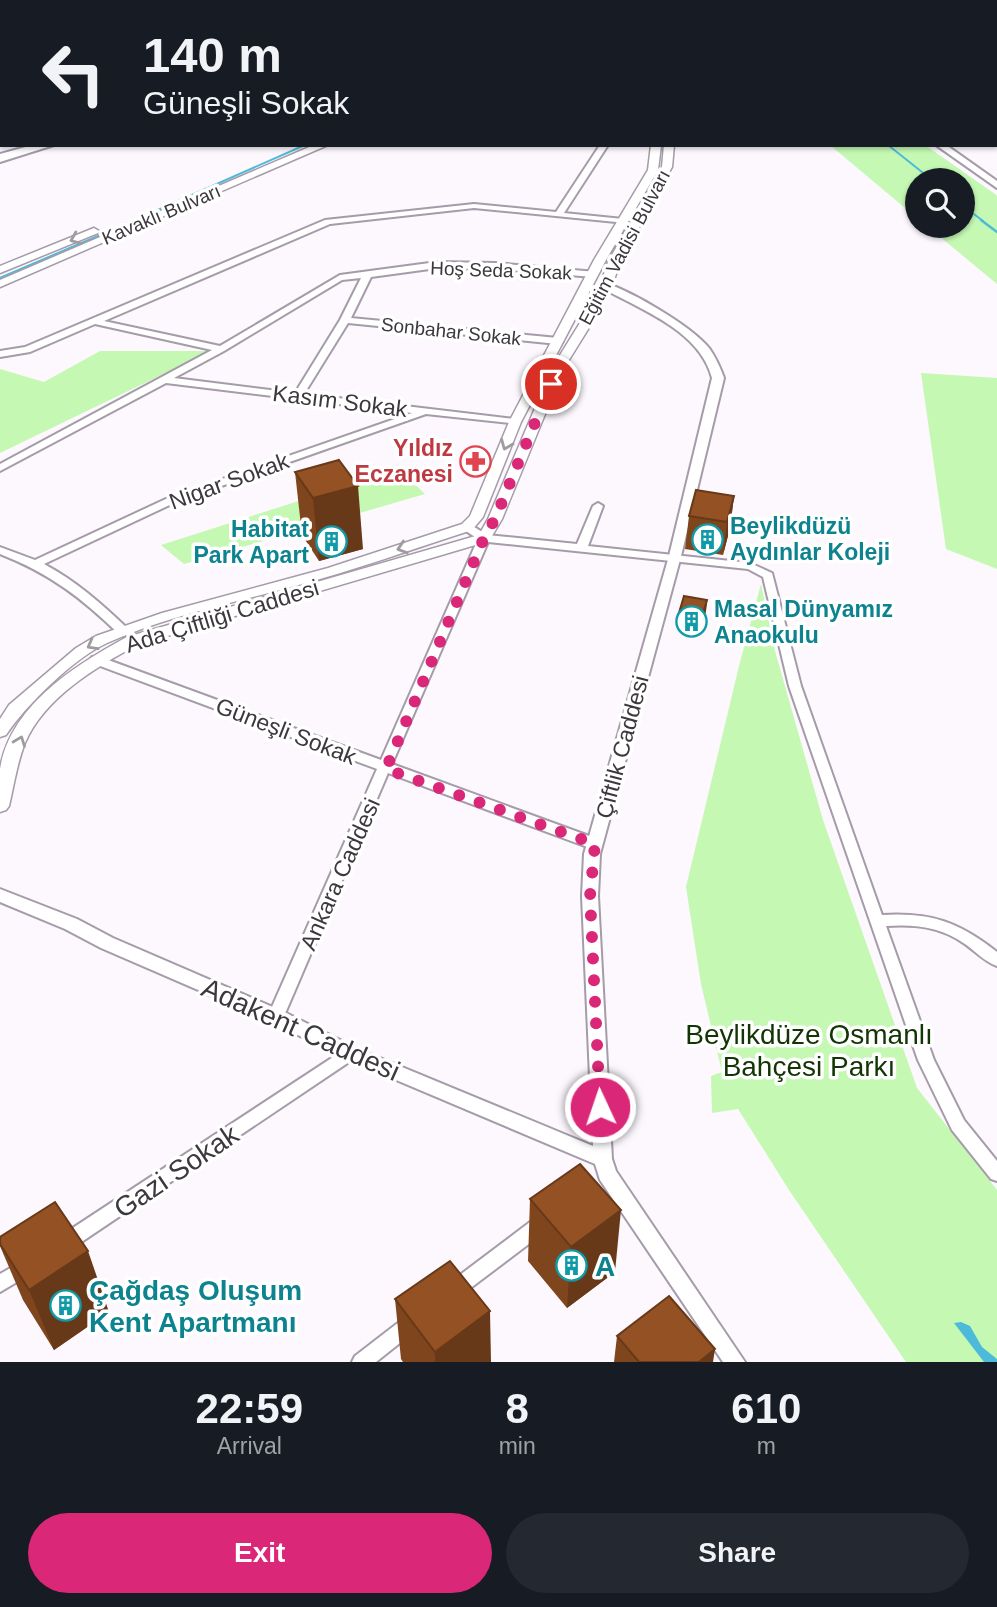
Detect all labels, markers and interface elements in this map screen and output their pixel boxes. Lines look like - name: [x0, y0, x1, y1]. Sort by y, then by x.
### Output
- icon: left: [28, 28, 119, 119]
- text: 140 m: [143, 28, 282, 82]
- text: Güneşli Sokak: [143, 85, 349, 121]
- street label: Eğitim Vadisi Bulvarı: [575, 166, 674, 328]
- map controls: [905, 168, 975, 238]
- button: search: [905, 168, 975, 238]
- street label: Kavaklı Bulvarı: [99, 180, 224, 249]
- one-way arrow: [70, 231, 82, 245]
- street label: Hoş Seda Sokak: [430, 258, 573, 283]
- street label: Sonbahar Sokak: [380, 314, 522, 349]
- pin: [521, 354, 581, 414]
- icon: arrive: [532, 365, 570, 403]
- street label: Kasım Sokak: [271, 380, 409, 422]
- place label: Yıldız Eczanesi: [355, 435, 453, 487]
- one-way arrow: [500, 438, 514, 450]
- pharmacy icon: Yıldız Eczanesi: [459, 444, 493, 478]
- street label: Nigar Sokak: [166, 447, 293, 515]
- place label: Beylikdüzü Aydınlar Koleji: [730, 513, 890, 565]
- place label: Habitat Park Apart: [194, 516, 309, 568]
- building icon: Beylikdüzü Aydınlar Koleji: [690, 522, 724, 556]
- building icon: Habitat Park Apart: [315, 525, 349, 559]
- one-way arrow: [397, 540, 409, 554]
- street label: Ada Çiftliği Caddesi: [122, 574, 322, 658]
- place label: Masal Dünyamız Anaokulu: [714, 596, 893, 648]
- building icon: Masal Dünyamız Anaokulu: [674, 605, 708, 639]
- one-way arrow: [87, 637, 99, 650]
- street label: Çiftlik Caddesi: [590, 673, 654, 821]
- street label: Güneşli Sokak: [212, 692, 360, 770]
- one-way arrow: [11, 736, 25, 748]
- street label: Ankara Caddesi: [295, 794, 385, 954]
- street label: Adakent Caddesi: [197, 972, 405, 1087]
- park label: Beylikdüze Osmanlı Bahçesi Parkı: [685, 1019, 933, 1082]
- position arrow: [563, 1070, 637, 1144]
- street label: Gazi Sokak: [108, 1118, 245, 1224]
- building icon: A: [555, 1249, 589, 1283]
- place label: A: [595, 1251, 615, 1282]
- place label: Çağdaş Oluşum Kent Apartmanı: [89, 1275, 302, 1338]
- building icon: Çağdaş Oluşum Kent Apartmanı: [49, 1289, 83, 1323]
- text: 22:59: [196, 1385, 303, 1432]
- text: 8: [505, 1385, 529, 1432]
- text: 610: [731, 1385, 801, 1432]
- text: Arrival: [217, 1433, 282, 1459]
- text: min: [499, 1433, 536, 1459]
- text: m: [757, 1433, 776, 1459]
- button: Exit: [28, 1513, 492, 1593]
- button: Share: [506, 1513, 969, 1593]

